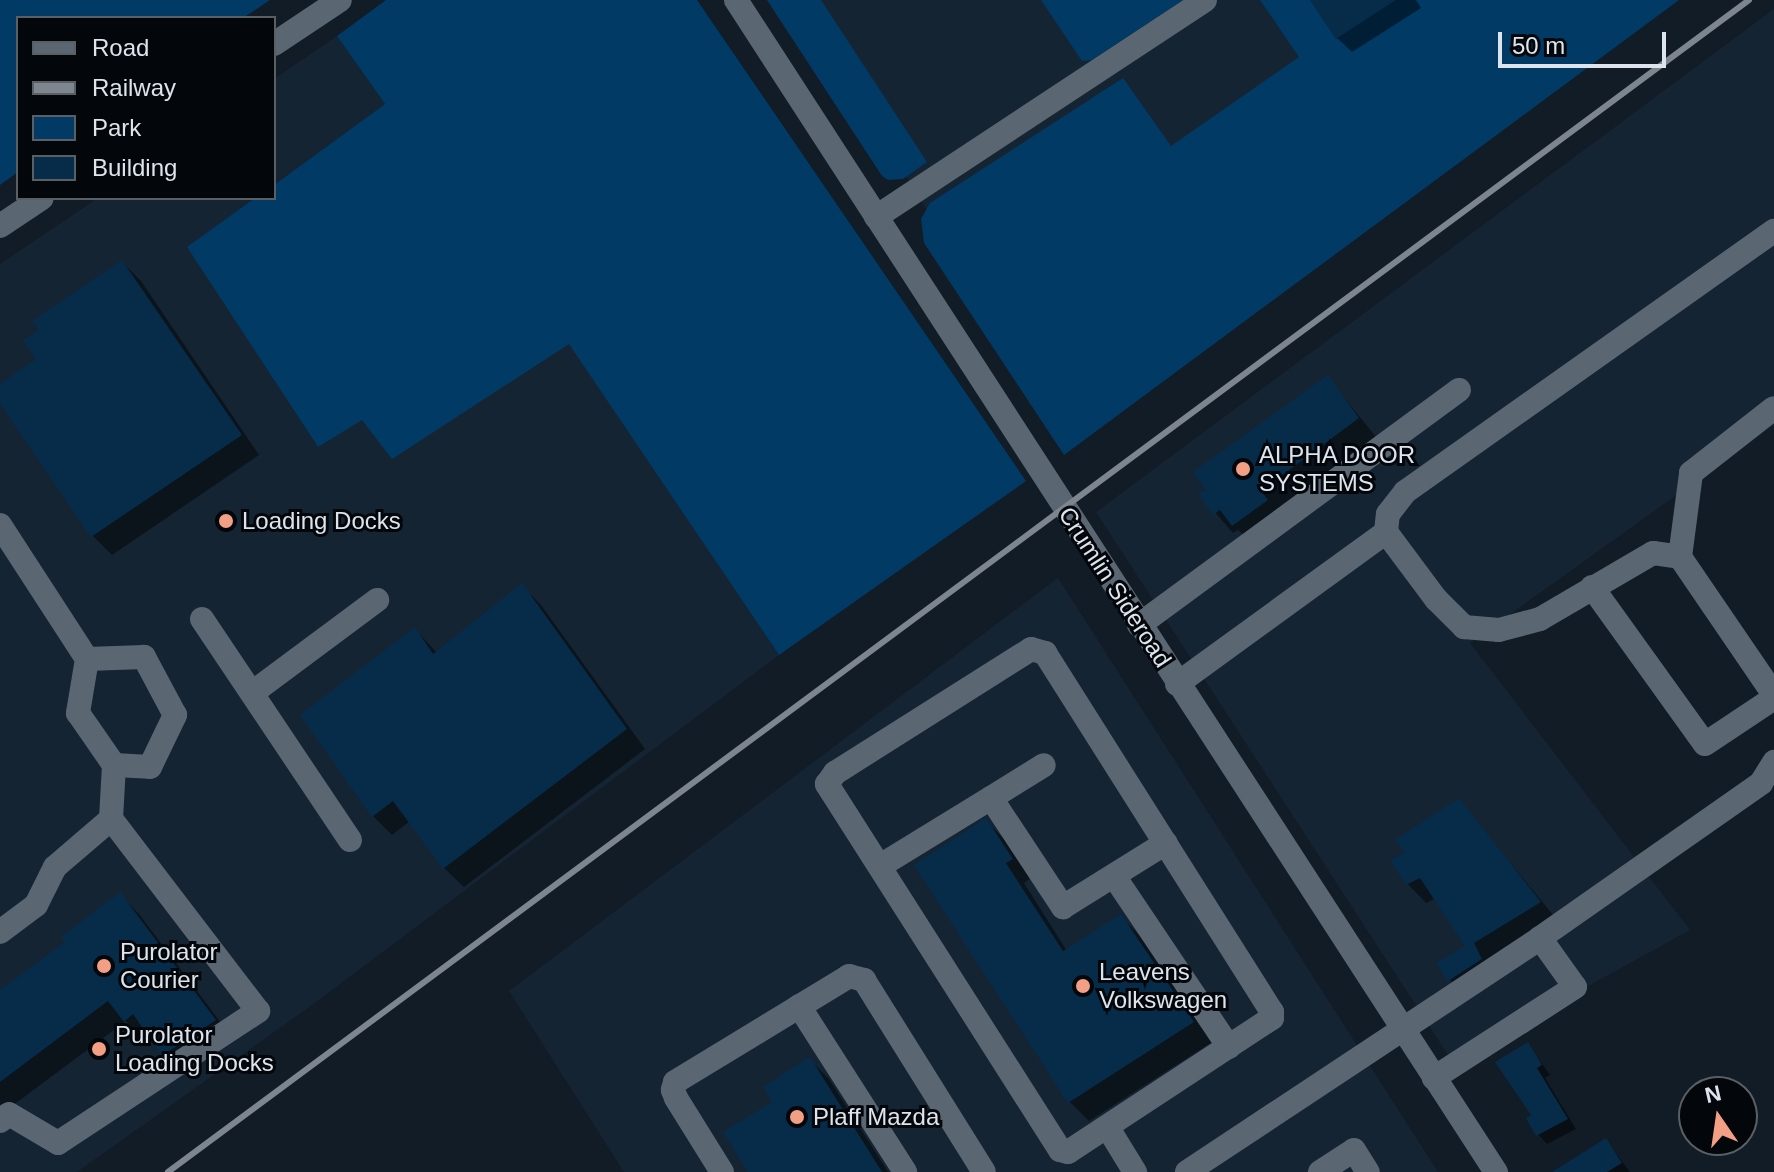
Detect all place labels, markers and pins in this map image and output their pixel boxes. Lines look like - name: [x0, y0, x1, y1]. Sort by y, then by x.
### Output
- place label: ALPHA DOOR SYSTEMS: [1259, 441, 1416, 497]
- marker: ALPHA DOOR SYSTEMS: [1234, 460, 1252, 478]
- place label: Loading Docks: [242, 507, 401, 535]
- marker: Loading Docks: [217, 512, 235, 530]
- place label: Purolator Courier: [120, 938, 217, 994]
- marker: Purolator Courier: [95, 957, 113, 975]
- place label: Leavens Volkswagen: [1099, 958, 1227, 1014]
- marker: Leavens Volkswagen: [1074, 977, 1092, 995]
- place label: Purolator Loading Docks: [115, 1021, 274, 1077]
- marker: Purolator Loading Docks: [90, 1040, 108, 1058]
- place label: Plaff Mazda: [813, 1103, 939, 1131]
- marker: Plaff Mazda: [788, 1108, 806, 1126]

